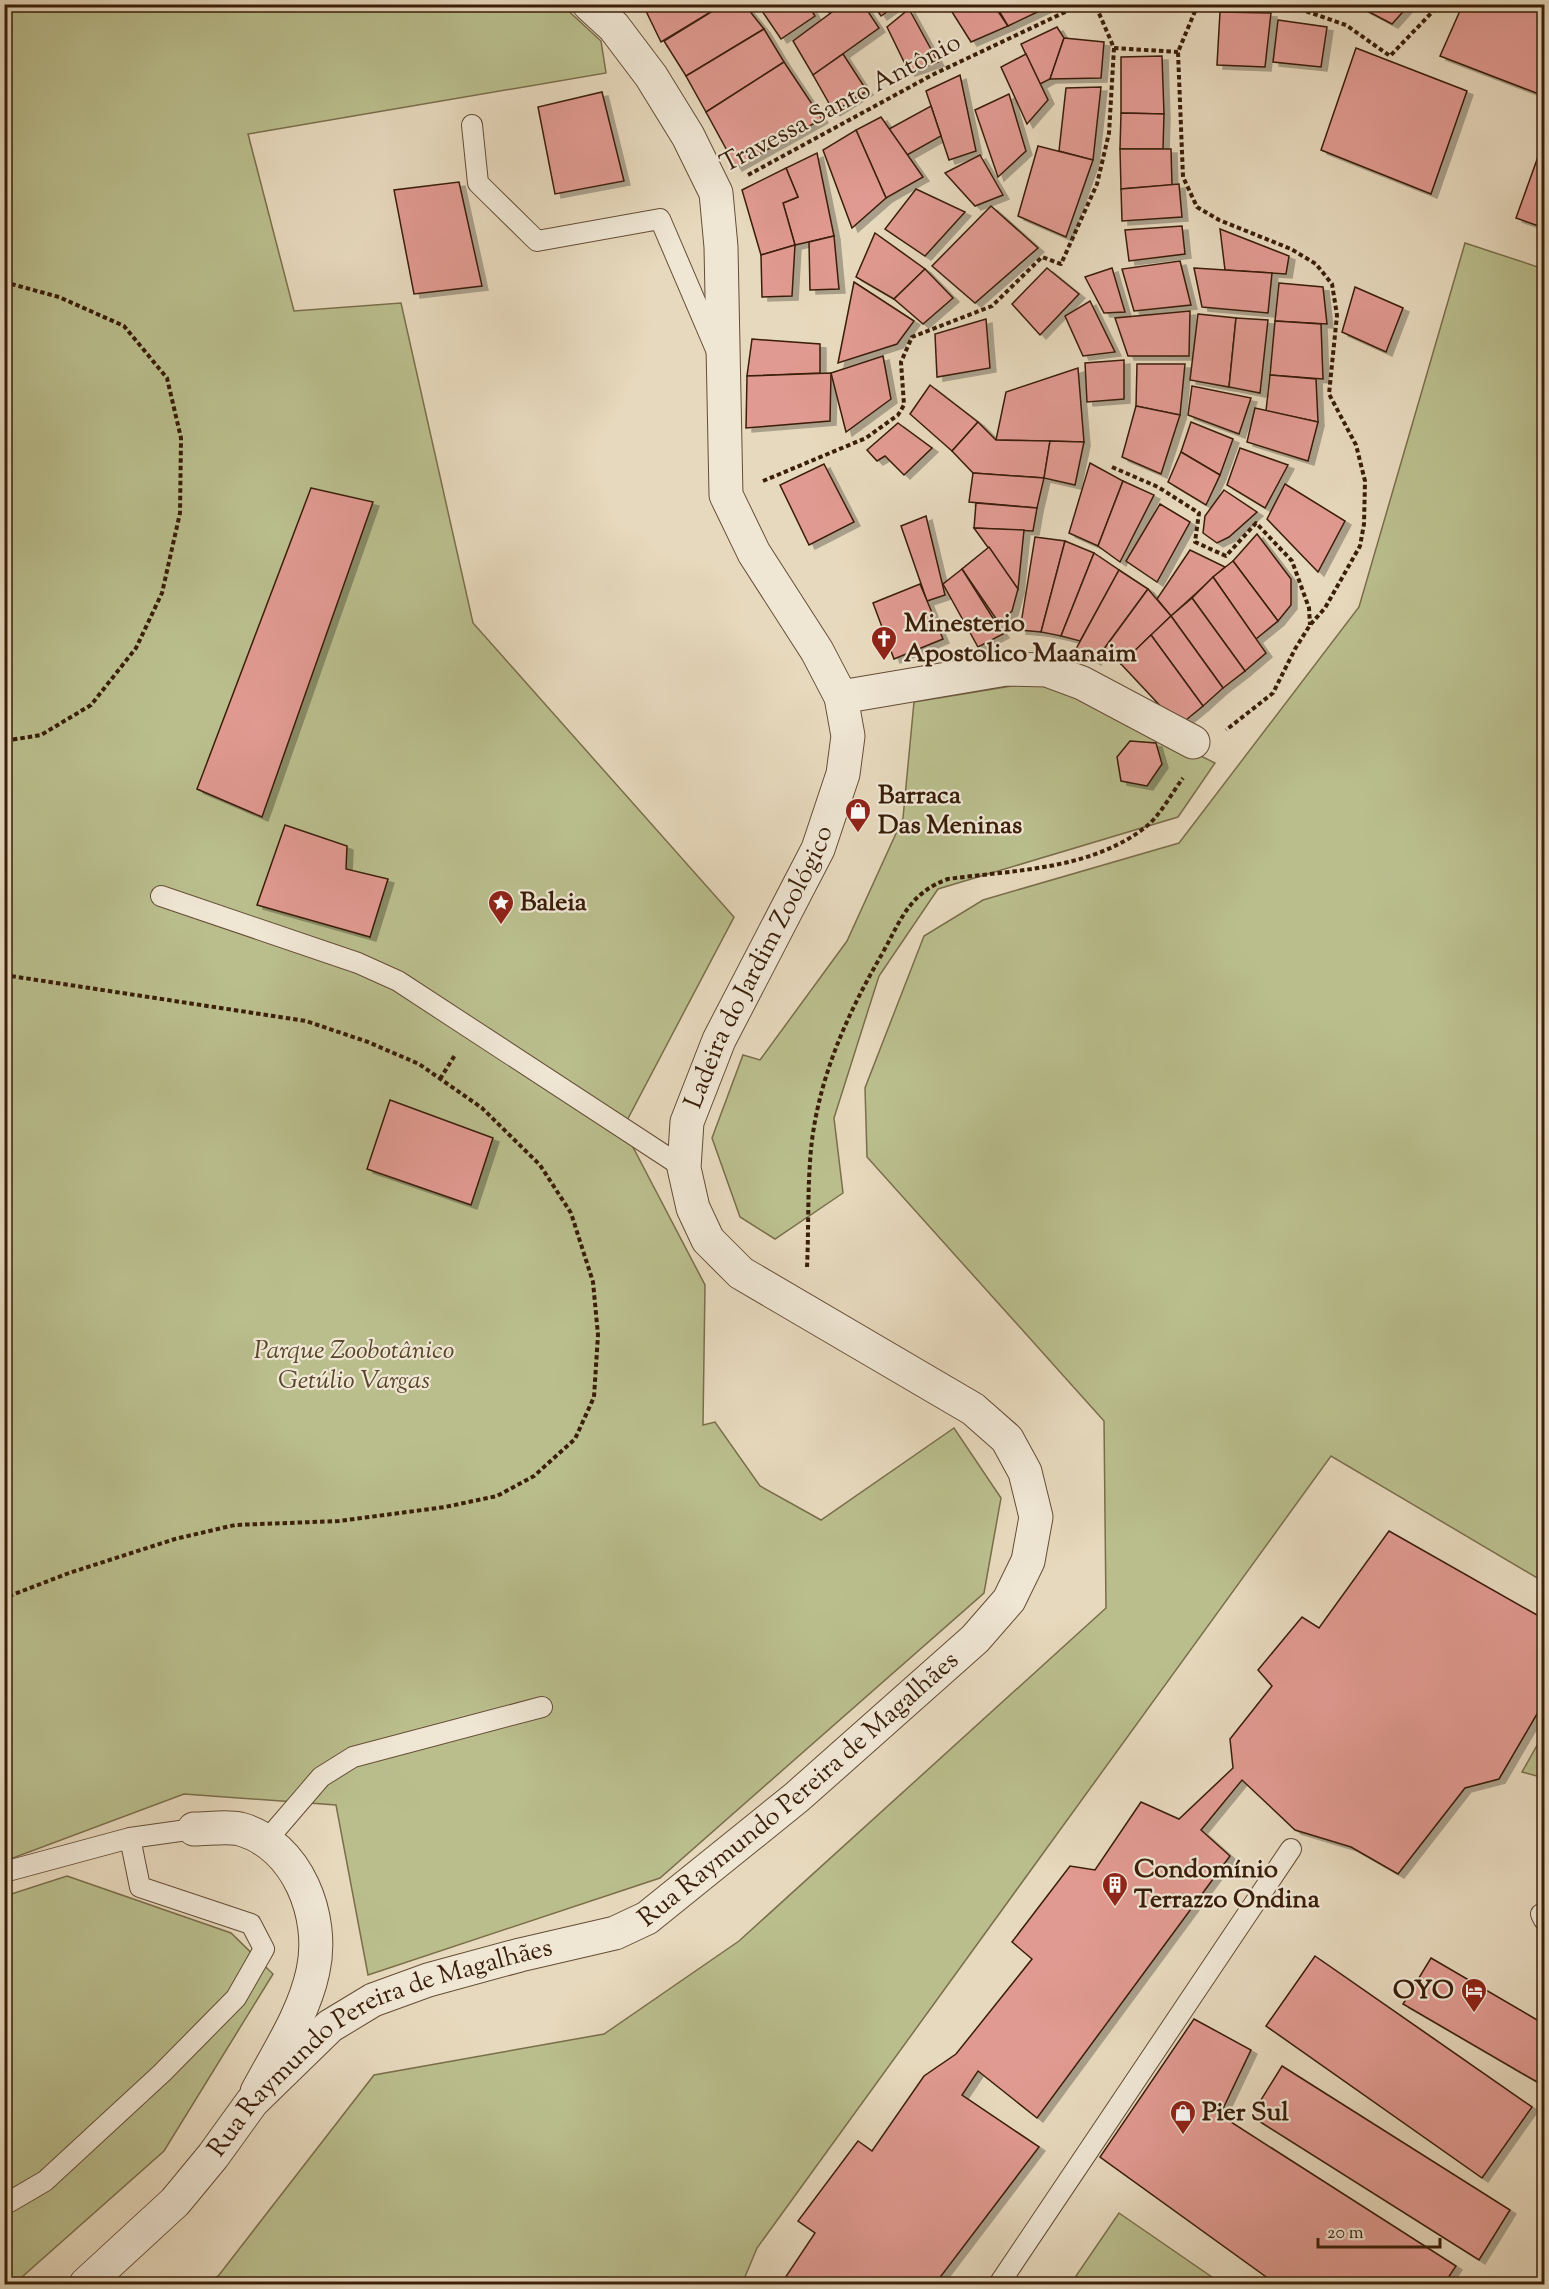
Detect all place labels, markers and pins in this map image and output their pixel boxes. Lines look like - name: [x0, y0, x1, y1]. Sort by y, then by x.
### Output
- place label: Minesterio Apostolico Maanaim: [904, 606, 1137, 673]
- church icon: Minesterio Apostolico Maanaim: [869, 624, 899, 662]
- place label: Barraca Das Meninas: [878, 778, 1022, 845]
- shop icon: Barraca Das Meninas: [843, 796, 873, 834]
- place label: Baleia: [520, 885, 587, 922]
- place icon: Baleia: [486, 888, 516, 926]
- place label: Condomínio Terrazzo Ondina: [1134, 1852, 1320, 1919]
- building icon: Condomínio Terrazzo Ondina: [1100, 1870, 1130, 1908]
- place label: OYO: [1393, 1973, 1454, 2010]
- hotel icon: OYO: [1459, 1976, 1489, 2014]
- place label: Pier Sul: [1202, 2095, 1289, 2132]
- shop icon: Pier Sul: [1168, 2098, 1198, 2136]

